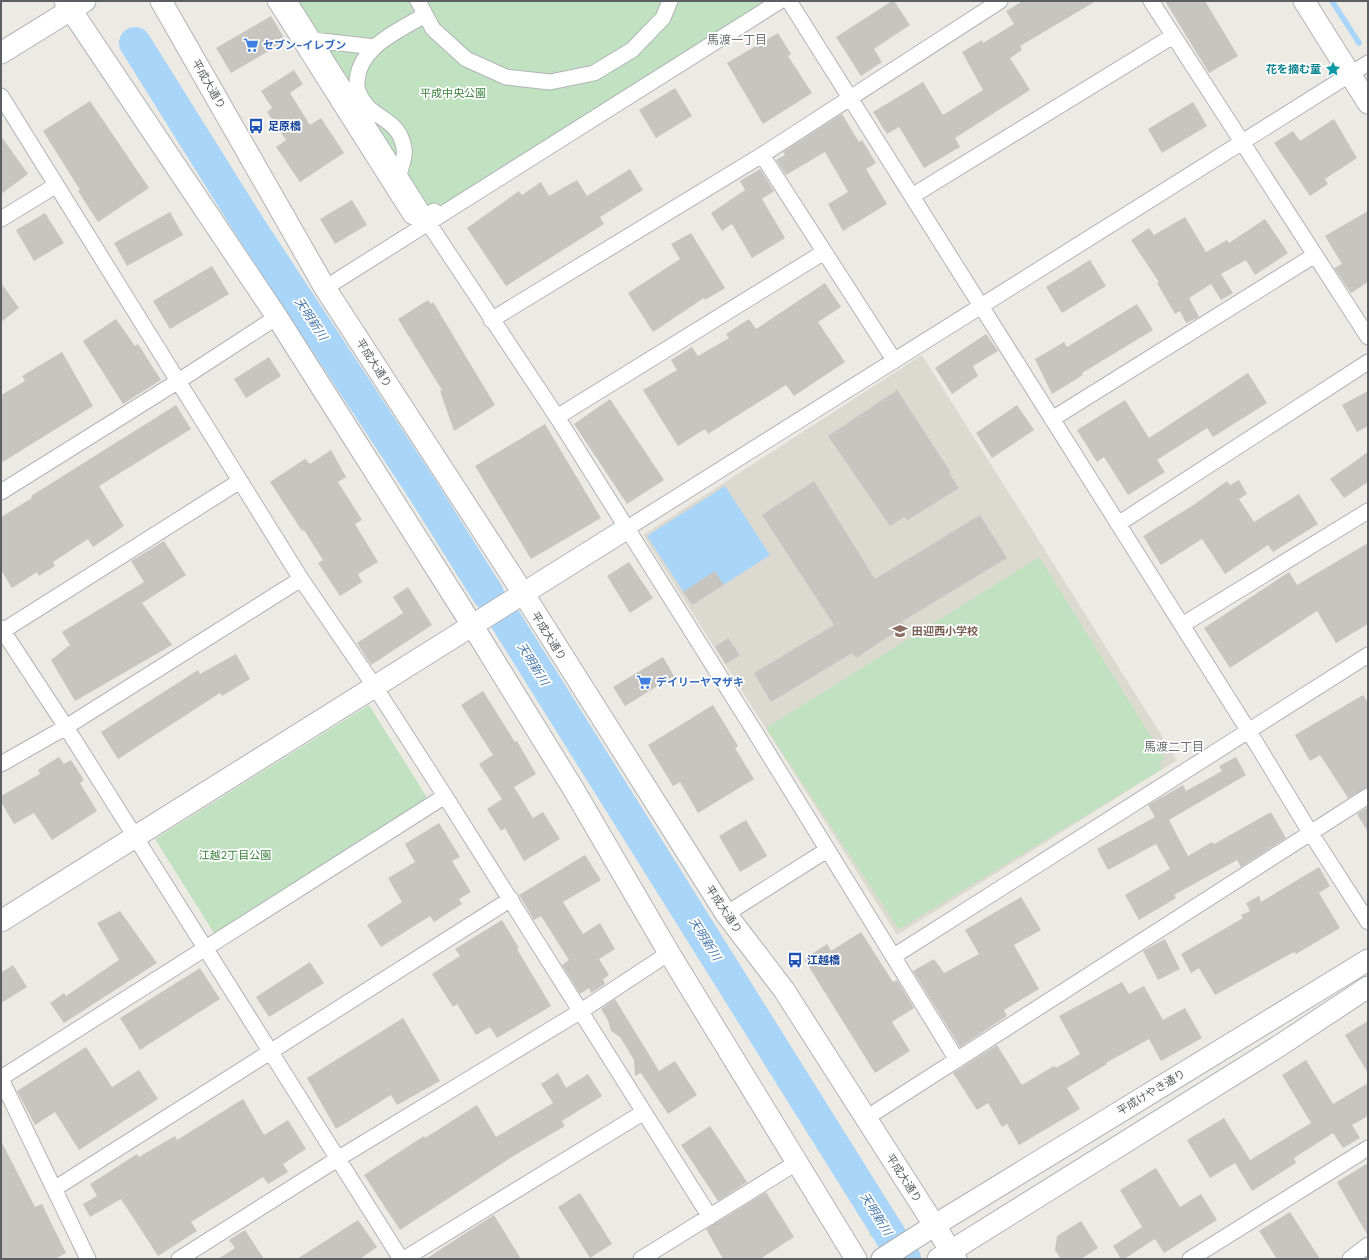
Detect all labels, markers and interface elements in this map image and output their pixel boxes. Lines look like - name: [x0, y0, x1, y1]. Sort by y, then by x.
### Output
- district label: 馬渡一丁目: [707, 32, 767, 48]
- supermarket icon: セブン-イレブン: [242, 36, 260, 54]
- place label: セブン-イレブン: [263, 38, 346, 52]
- street label: 平成大通り: [189, 57, 229, 111]
- place icon: 花を摘む童: [1324, 60, 1342, 78]
- place label: 花を摘む童: [1266, 62, 1321, 76]
- park label: 平成中央公園: [420, 86, 486, 100]
- bus stop icon: 足原橋: [247, 117, 265, 135]
- place label: 足原橋: [268, 119, 301, 133]
- water label: 天明新川: [291, 295, 332, 345]
- street label: 平成大通り: [353, 336, 395, 390]
- street label: 平成大通り: [528, 609, 570, 663]
- school or university icon: 田迎西小学校: [891, 622, 909, 640]
- place label: 田迎西小学校: [912, 624, 978, 638]
- water label: 天明新川: [513, 639, 554, 690]
- supermarket icon: デイリーヤマザキ: [635, 673, 653, 691]
- place label: デイリーヤマザキ: [656, 675, 744, 689]
- district label: 馬渡二丁目: [1144, 739, 1204, 755]
- park label: 江越2丁目公園: [199, 848, 271, 862]
- street label: 平成大通り: [703, 882, 745, 936]
- water label: 天明新川: [685, 914, 726, 965]
- bus stop icon: 江越橋: [786, 951, 804, 969]
- place label: 江越橋: [807, 953, 840, 967]
- street label: 平成けやき通り: [1114, 1066, 1188, 1118]
- street label: 平成大通り: [883, 1151, 925, 1205]
- water label: 天明新川: [856, 1189, 897, 1240]

